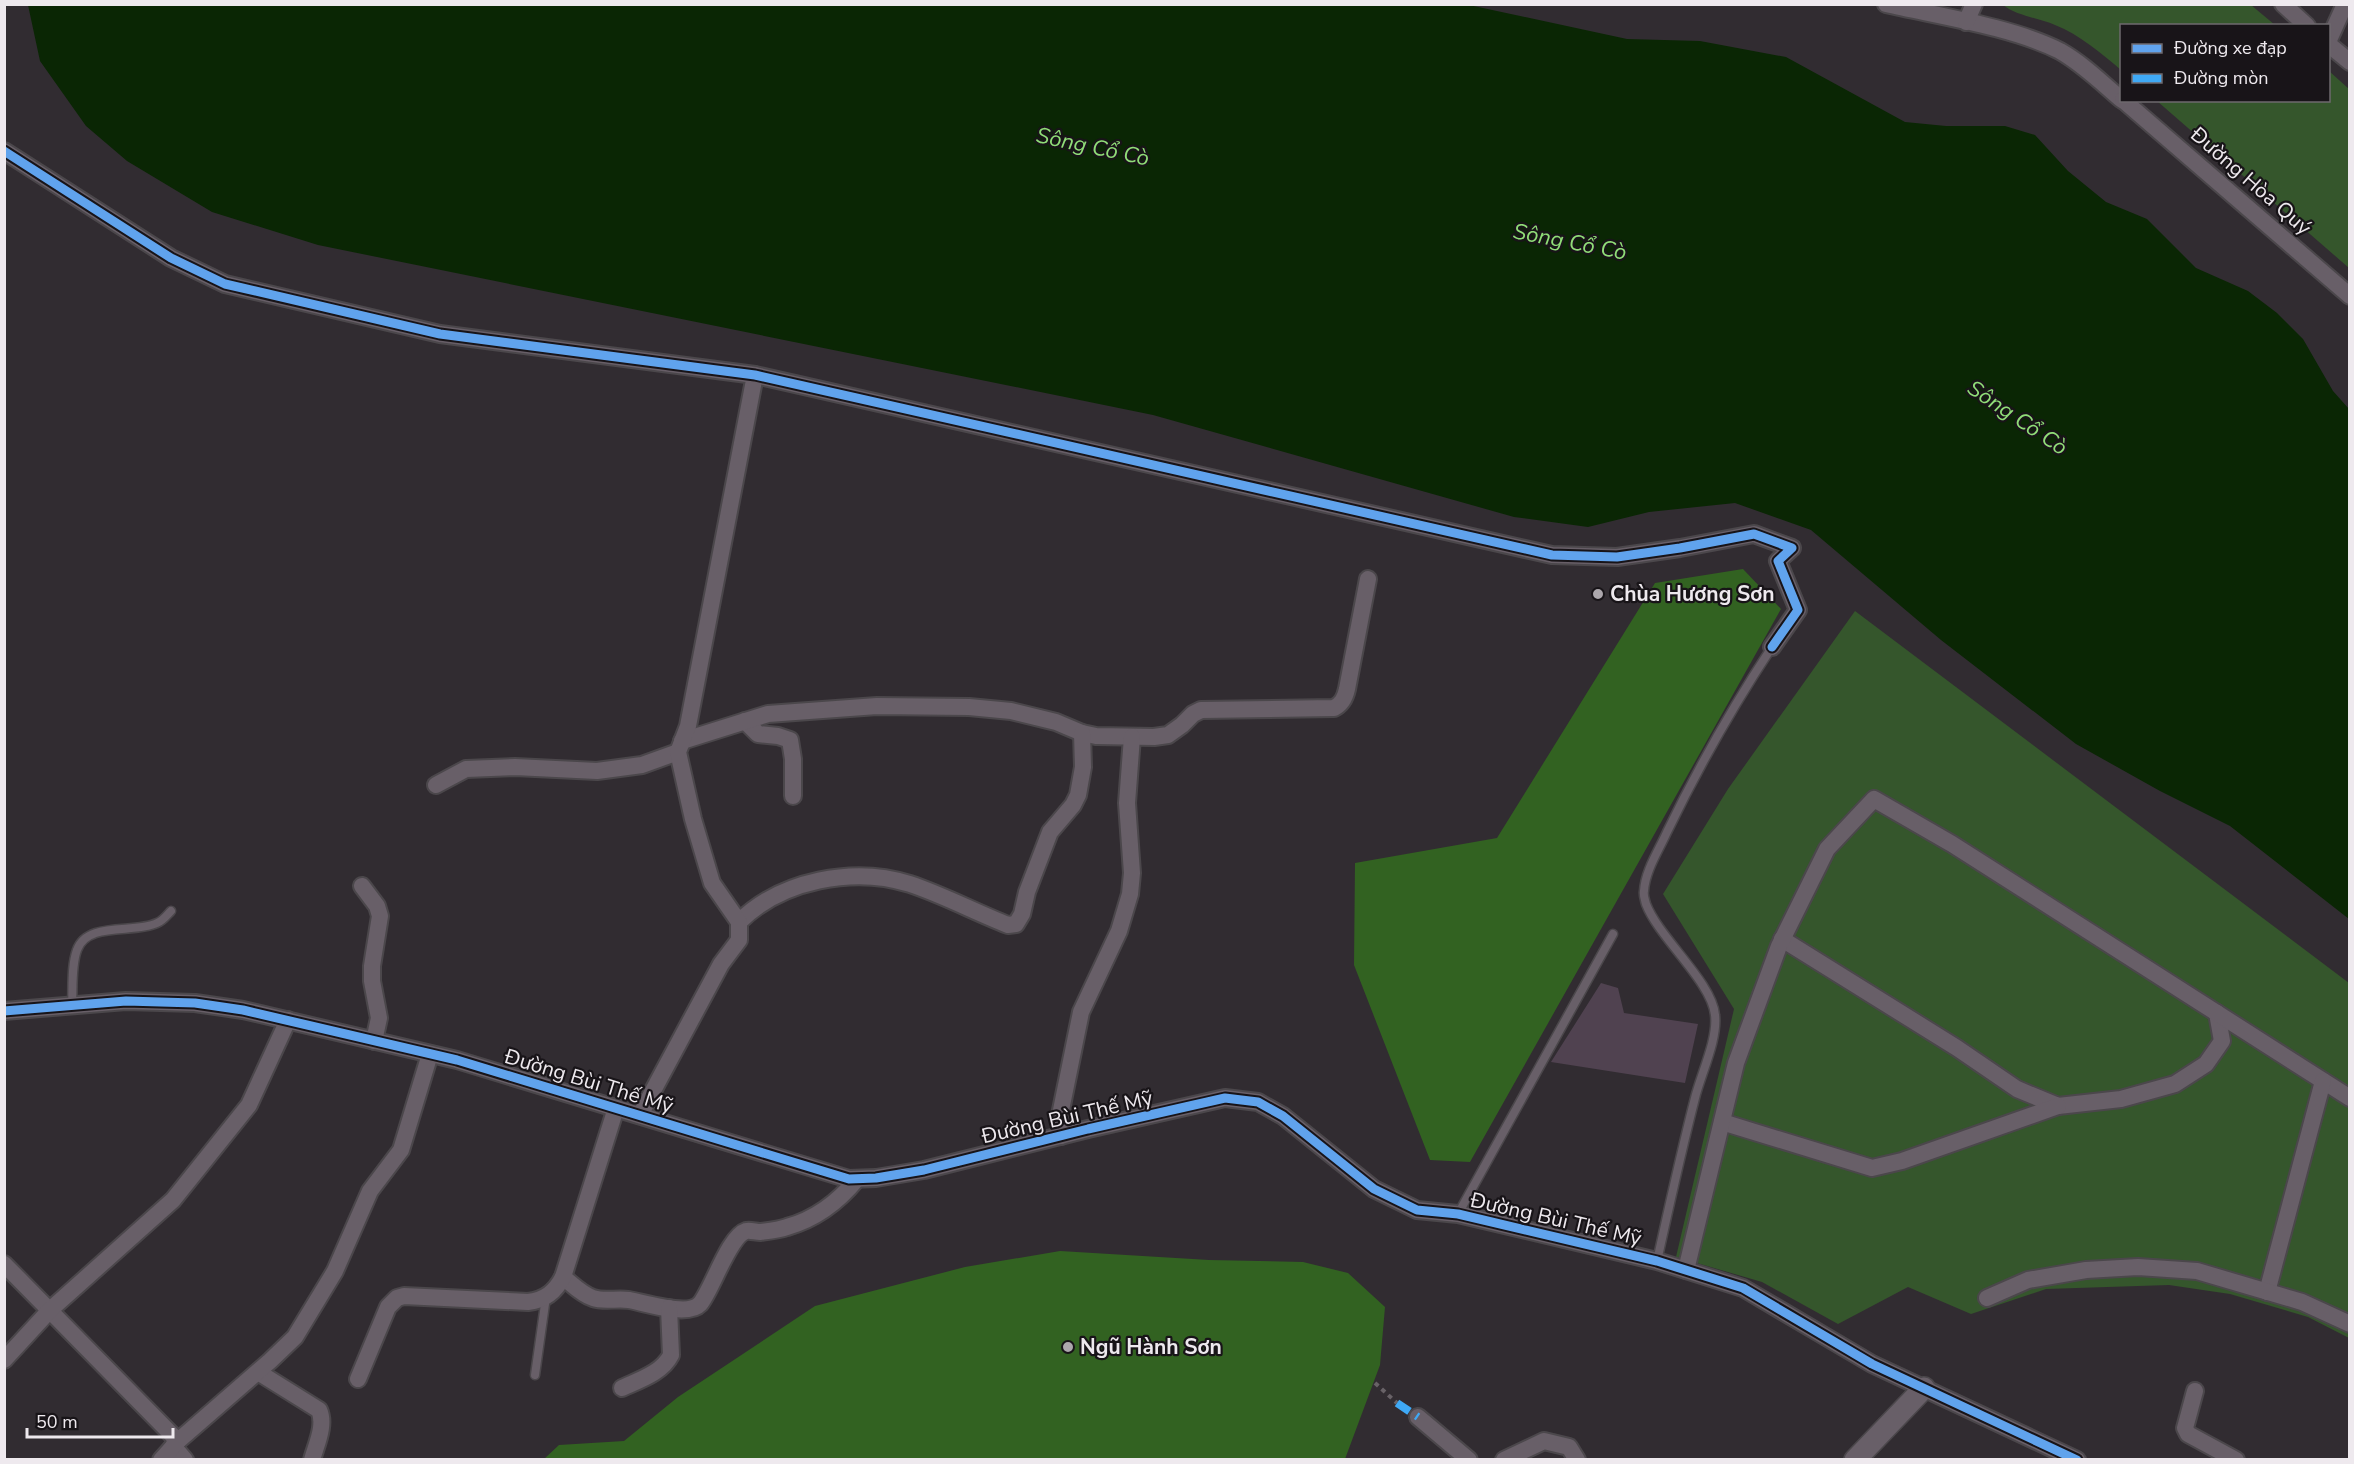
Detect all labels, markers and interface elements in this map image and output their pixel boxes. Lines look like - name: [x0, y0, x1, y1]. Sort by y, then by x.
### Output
- legend: [2120, 24, 2330, 102]
- text: Đường xe đạp: [2173, 36, 2287, 60]
- text: Đường mòn: [2173, 66, 2269, 90]
- water label: Sông Cổ Cò: [1033, 120, 1152, 174]
- street label: Đường Hòa Quý: [2184, 120, 2318, 241]
- water label: Sông Cổ Cò: [1511, 216, 1629, 268]
- water label: Sông Cổ Cò: [1961, 373, 2073, 462]
- place label: Chùa Hương Sơn: [1610, 580, 1775, 608]
- marker: Chùa Hương Sơn: [1591, 587, 1605, 601]
- street label: Đường Bùi Thế Mỹ: [500, 1042, 677, 1120]
- street label: Đường Bùi Thế Mỹ: [978, 1084, 1156, 1151]
- street label: Đường Bùi Thế Mỹ: [1467, 1185, 1645, 1252]
- place label: Ngũ Hành Sơn: [1080, 1333, 1222, 1361]
- marker: Ngũ Hành Sơn: [1061, 1340, 1075, 1354]
- scale bar: [27, 1401, 172, 1439]
- text: 50 m: [36, 1410, 78, 1434]

